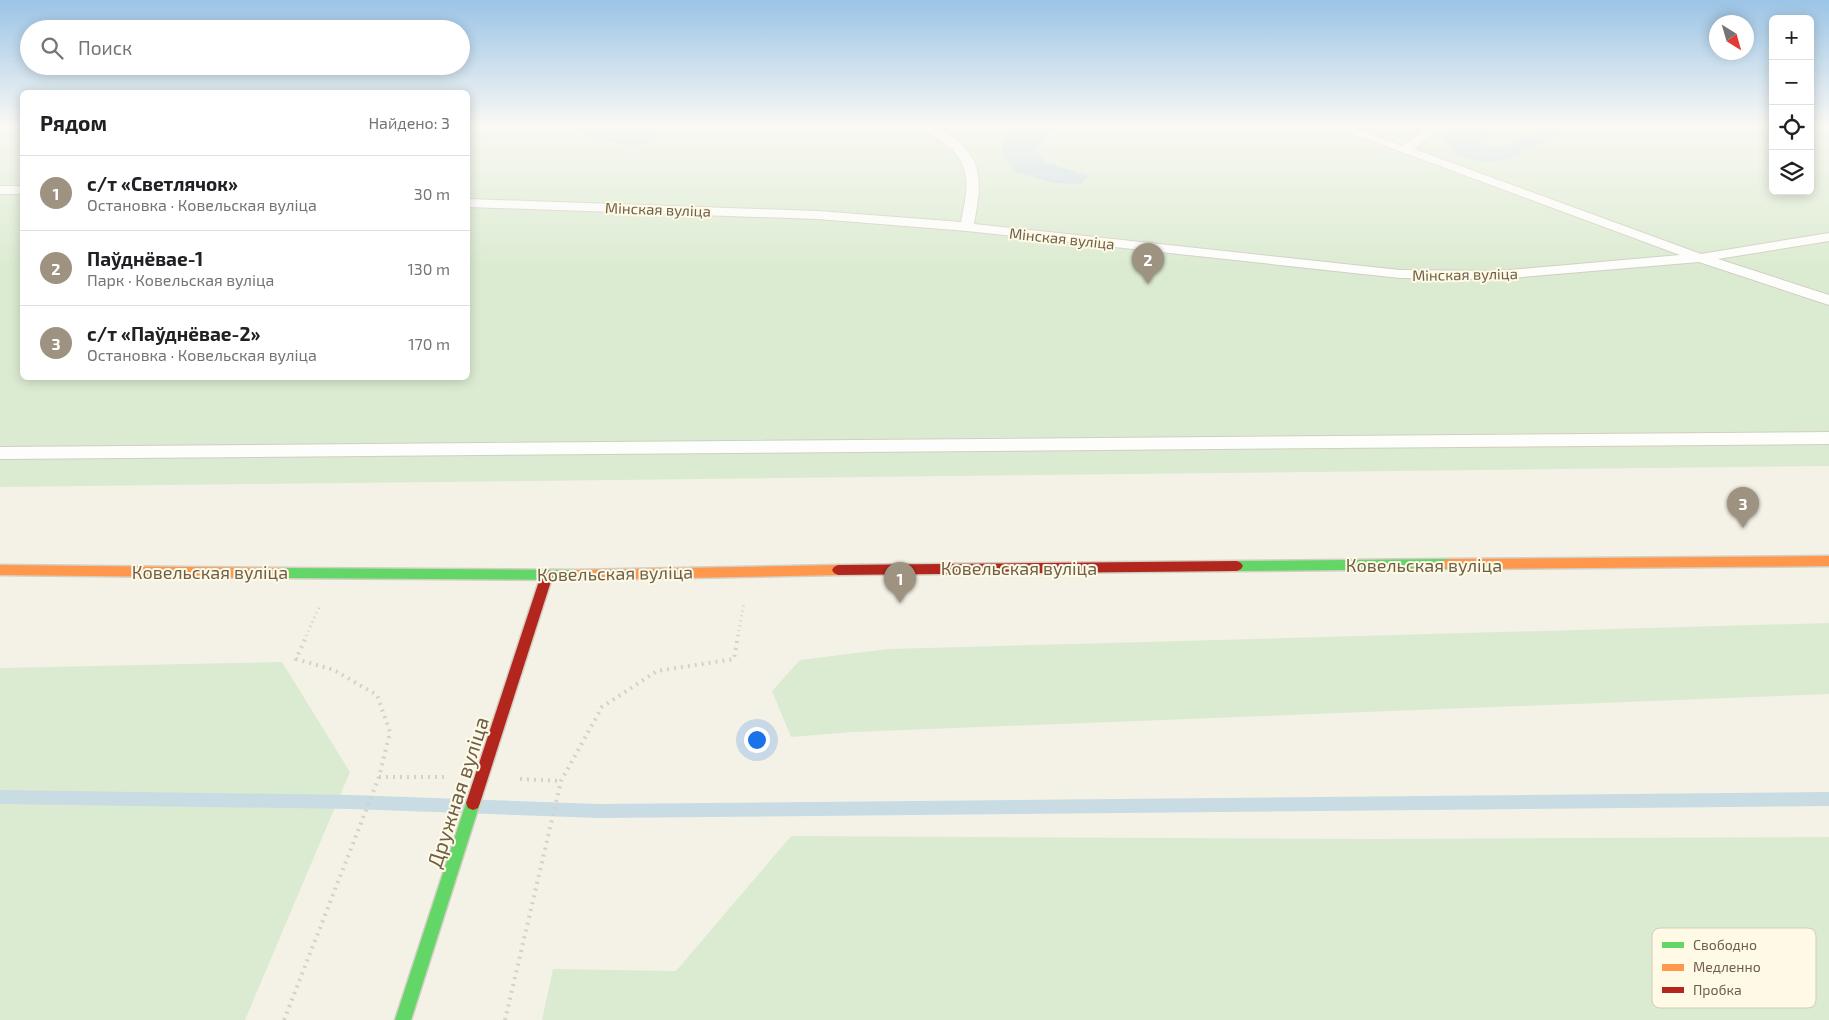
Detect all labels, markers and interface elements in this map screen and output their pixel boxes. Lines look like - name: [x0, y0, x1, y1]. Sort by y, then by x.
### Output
- north arrow: [1709, 15, 1754, 60]
- map controls: [1769, 15, 1814, 195]
- button: +: [1769, 15, 1814, 60]
- search box: [20, 20, 470, 75]
- icon: search: [38, 34, 66, 62]
- text: Поиск: [78, 36, 132, 59]
- button: −: [1769, 60, 1814, 105]
- button: locate: [1769, 105, 1814, 150]
- text: Рядом: [40, 110, 107, 135]
- text: Найдено: 3: [368, 113, 450, 132]
- button: layers: [1769, 150, 1814, 195]
- text: с/т «Светлячок»: [87, 172, 238, 195]
- text: 1: [53, 184, 59, 203]
- text: 30 m: [414, 184, 450, 203]
- text: Остановка · Ковельская вуліца: [87, 195, 317, 214]
- street label: Мінская вуліца: [605, 198, 711, 221]
- street label: Мінская вуліца: [1008, 224, 1116, 253]
- pin: 2: [1132, 243, 1164, 284]
- text: Паўднёвае-1: [87, 247, 203, 270]
- text: 2: [51, 259, 61, 278]
- text: 130 m: [408, 259, 450, 278]
- street label: Мінская вуліца: [1412, 264, 1518, 285]
- text: Парк · Ковельская вуліца: [87, 270, 274, 289]
- text: с/т «Паўднёвае-2»: [87, 322, 260, 345]
- text: 3: [51, 334, 61, 353]
- text: 170 m: [408, 334, 450, 353]
- text: Остановка · Ковельская вуліца: [87, 345, 317, 364]
- pin: 3: [1727, 487, 1759, 528]
- street label: Ковельская вуліца: [1346, 554, 1502, 576]
- street label: Ковельская вуліца: [941, 557, 1097, 579]
- street label: Ковельская вуліца: [132, 561, 288, 583]
- street label: Ковельская вуліца: [537, 561, 693, 585]
- pin: 1: [884, 562, 916, 603]
- street label: Дружная вуліца: [421, 713, 494, 871]
- your location: [744, 727, 770, 753]
- legend: [1652, 928, 1816, 1008]
- text: Свободно: [1693, 936, 1757, 953]
- text: Медленно: [1693, 958, 1761, 975]
- text: Пробка: [1693, 981, 1742, 998]

